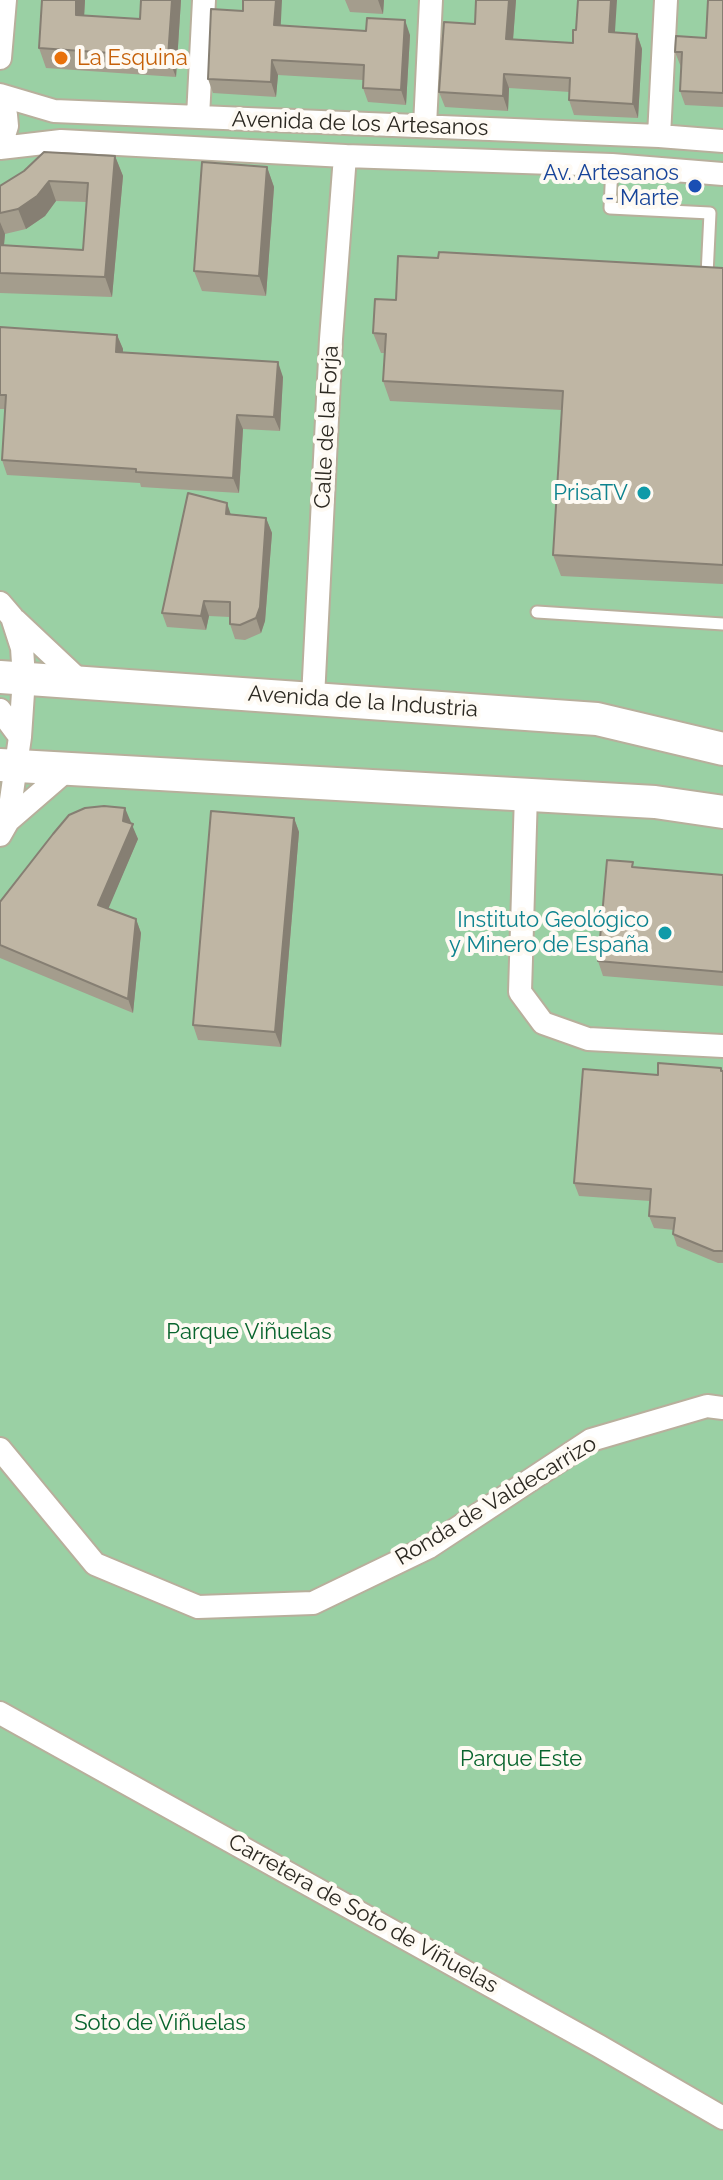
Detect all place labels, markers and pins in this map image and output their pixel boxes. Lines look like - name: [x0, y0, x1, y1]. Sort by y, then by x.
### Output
- place label: La Esquina: [77, 45, 188, 71]
- marker: La Esquina: [52, 49, 70, 67]
- place label: Av. Artesanos - Marte: [543, 160, 679, 212]
- marker: Av. Artesanos - Marte: [686, 177, 704, 195]
- place label: PrisaTV: [553, 480, 628, 506]
- marker: PrisaTV: [635, 484, 653, 502]
- place label: Instituto Geológico y Minero de España: [449, 907, 649, 958]
- marker: Instituto Geológico y Minero de España: [656, 924, 674, 942]

